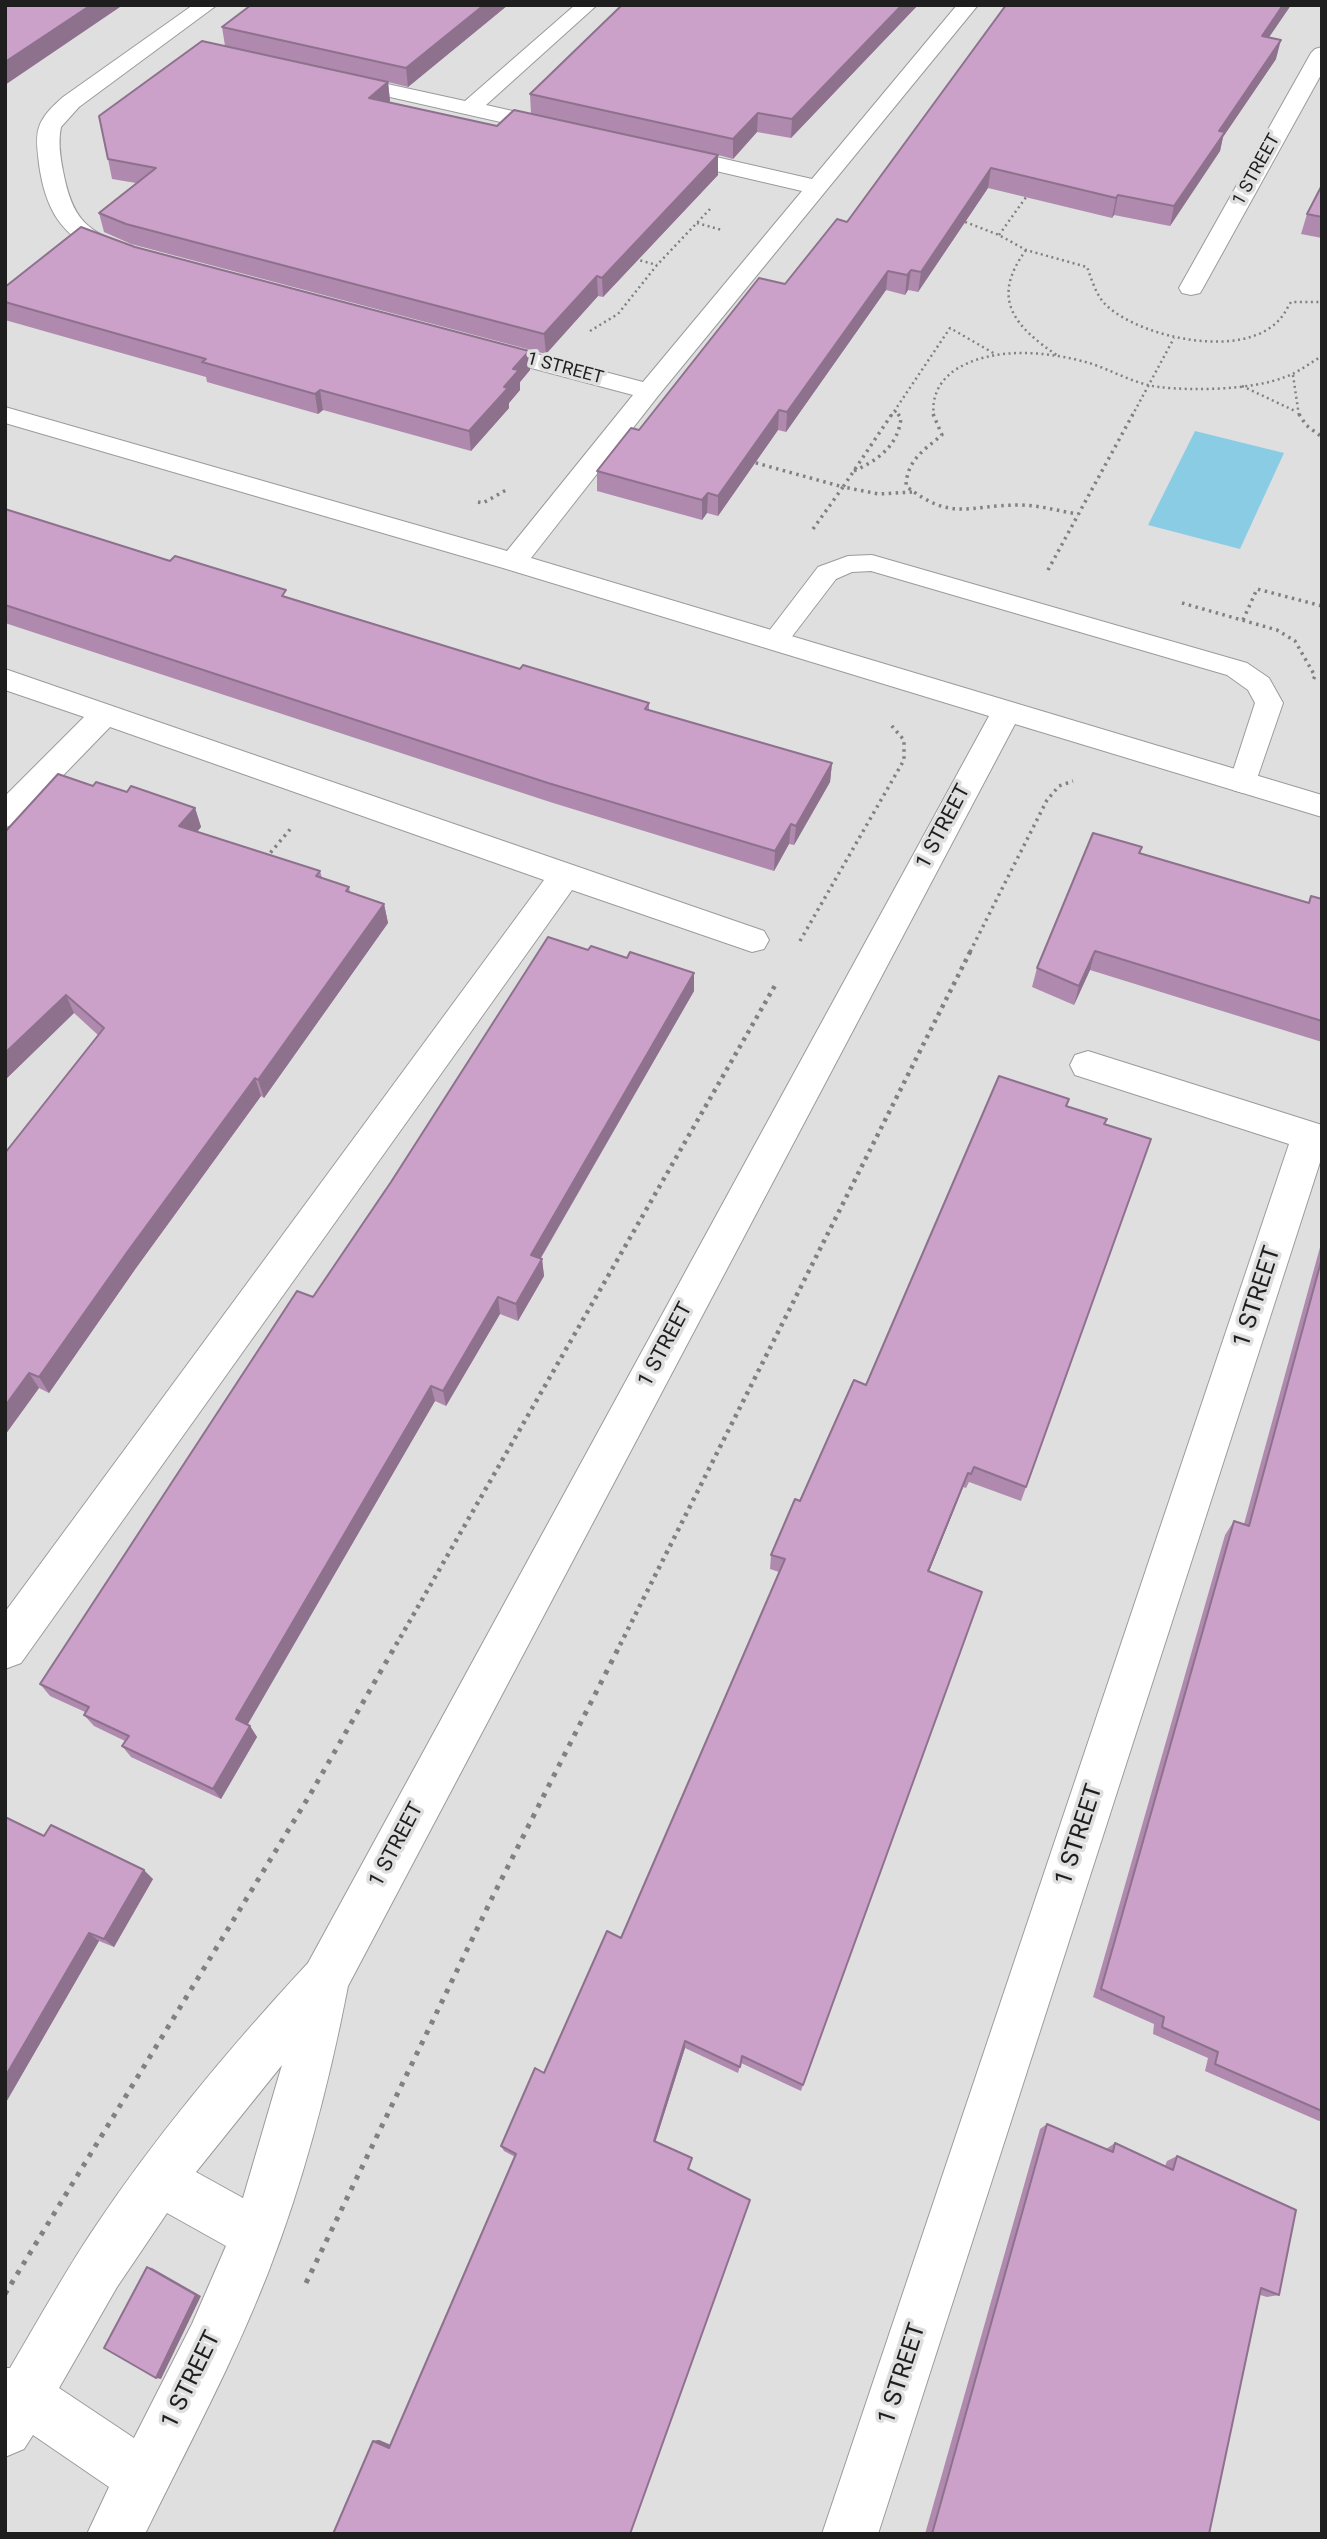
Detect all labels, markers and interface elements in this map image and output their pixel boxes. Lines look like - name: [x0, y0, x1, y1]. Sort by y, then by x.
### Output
- street label: 1 STREET: [1229, 130, 1285, 210]
- street label: 1 STREET: [524, 348, 606, 390]
- street label: 1 STREET: [911, 781, 977, 873]
- street label: 1 STREET: [1228, 1243, 1288, 1351]
- street label: 1 STREET: [633, 1299, 699, 1391]
- street label: 1 STREET: [1050, 1781, 1110, 1889]
- street label: 1 STREET: [364, 1799, 430, 1891]
- street label: 1 STREET: [873, 2320, 933, 2428]
- street label: 1 STREET: [156, 2327, 228, 2433]

